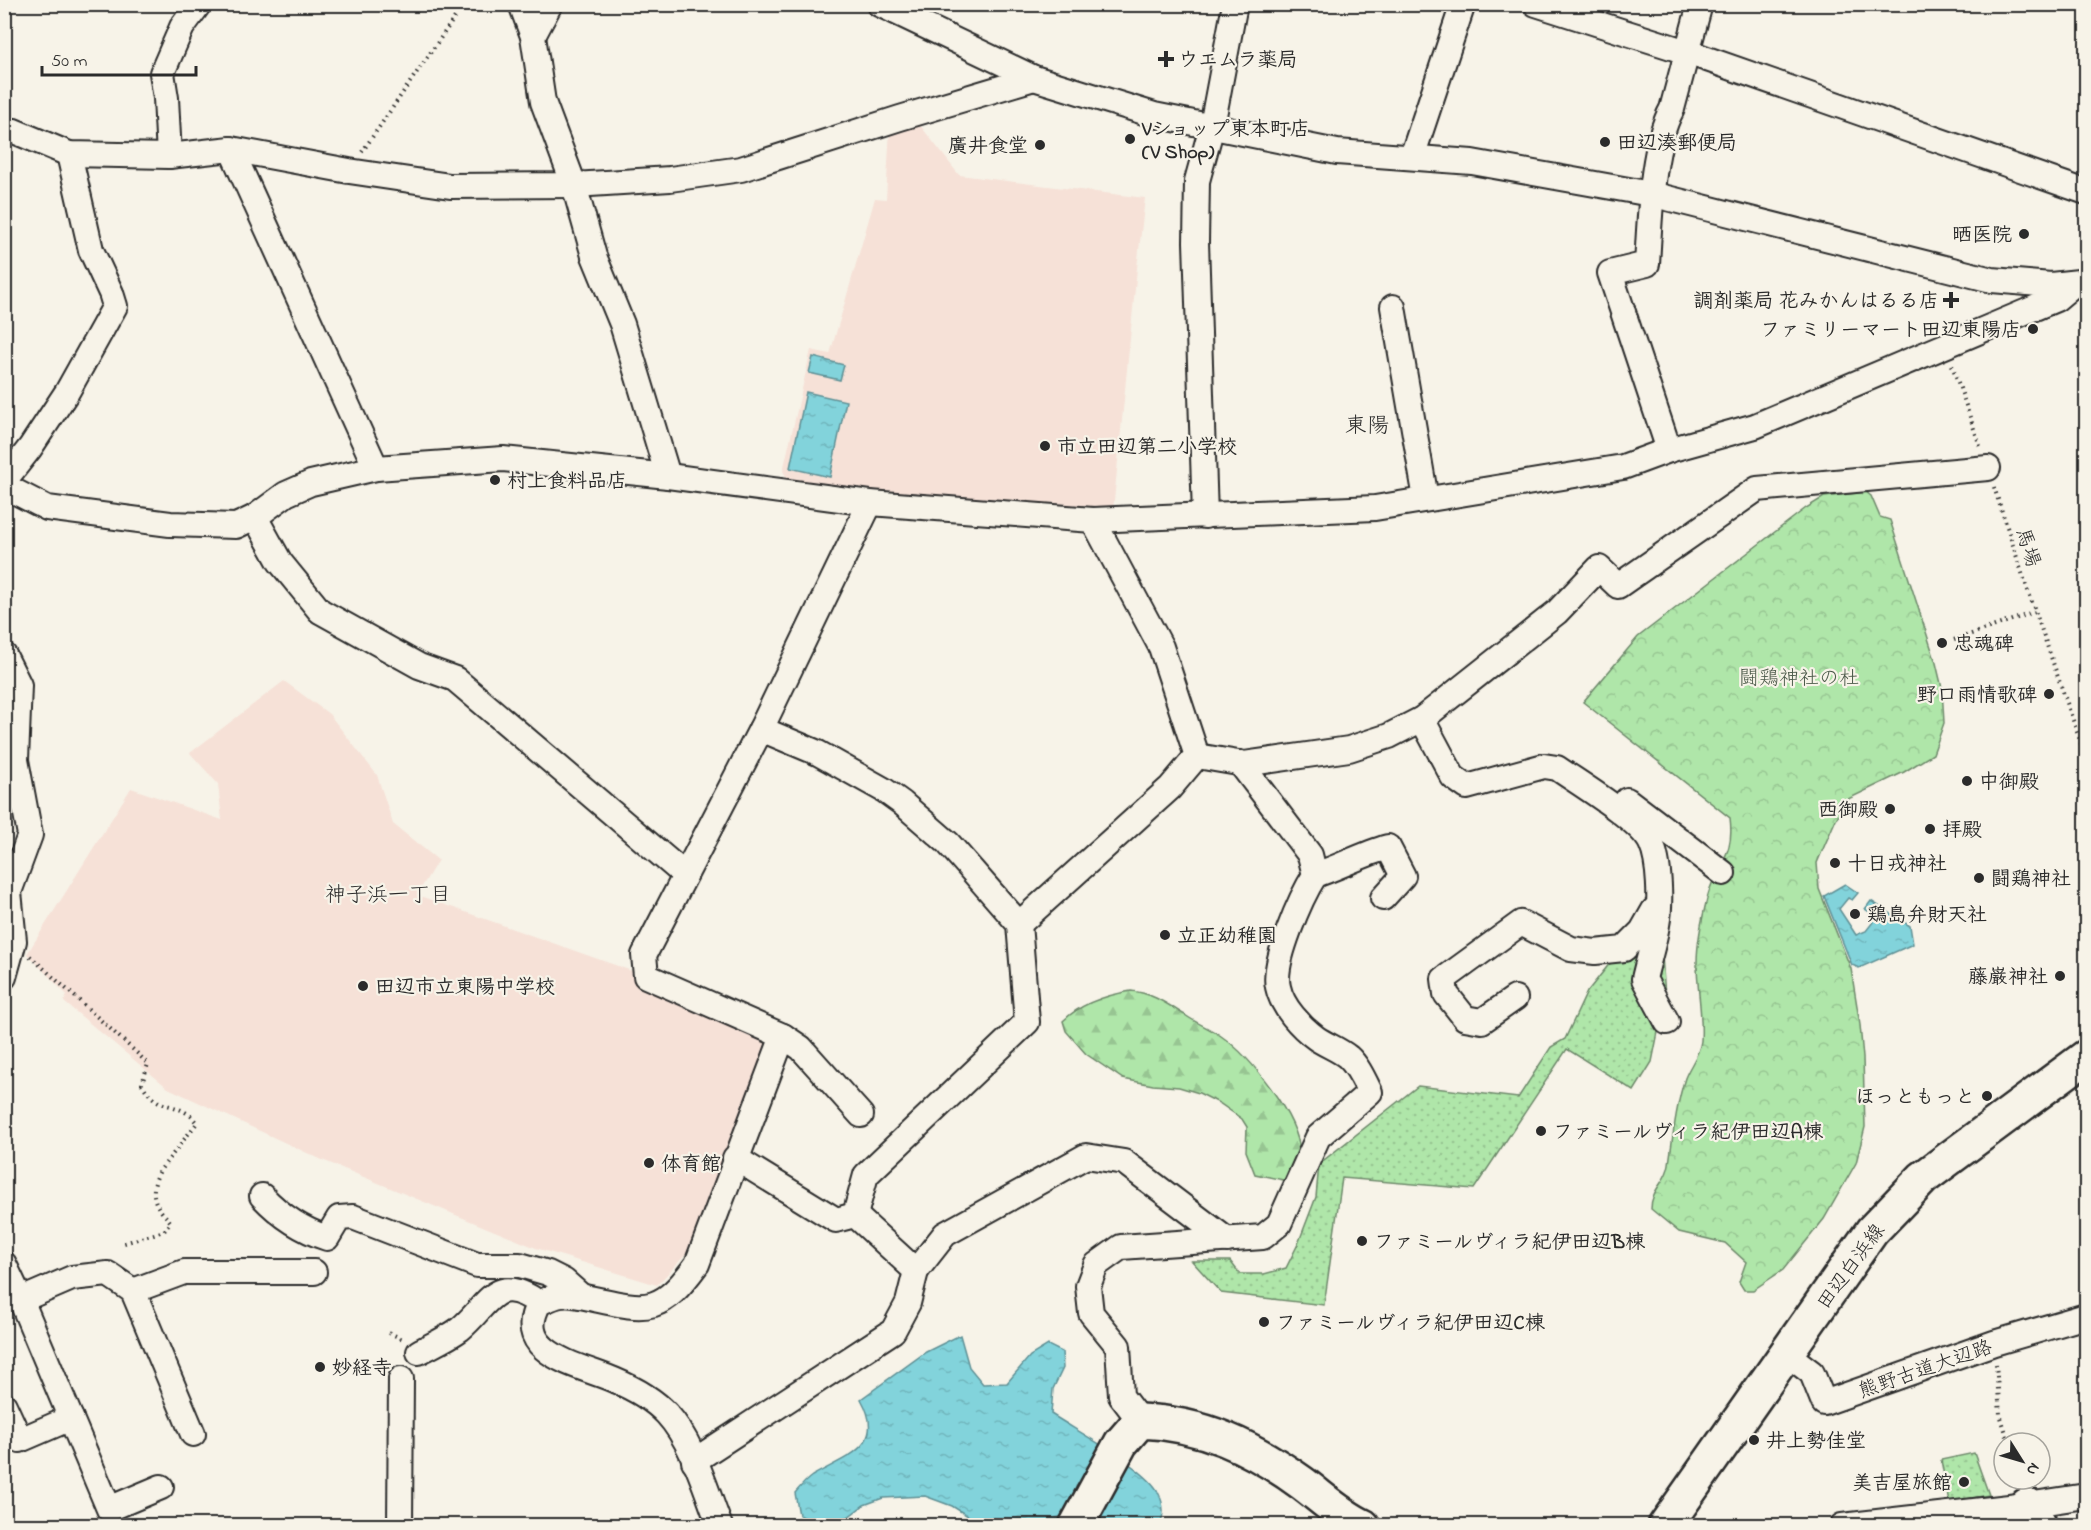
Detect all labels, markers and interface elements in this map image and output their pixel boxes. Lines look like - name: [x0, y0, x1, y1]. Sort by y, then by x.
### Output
- scale bar: [42, 39, 196, 77]
- place label: ウエムラ薬局: [1178, 47, 1298, 76]
- text: 50 m: [51, 49, 88, 75]
- marker: ウエムラ薬局: [1159, 52, 1173, 66]
- place label: Vショップ東本町店 (V Shop): [1141, 116, 1310, 168]
- place label: 田辺湊郵便局: [1617, 130, 1737, 159]
- marker: Vショップ東本町店 (V Shop): [1123, 132, 1137, 146]
- place label: 廣井食堂: [948, 133, 1028, 162]
- marker: 田辺湊郵便局: [1598, 135, 1612, 149]
- marker: 廣井食堂: [1033, 138, 1047, 152]
- place label: 晒医院: [1952, 222, 2012, 251]
- marker: 晒医院: [2017, 227, 2031, 241]
- place label: 調剤薬局 花みかんはるる店: [1694, 288, 1939, 317]
- marker: 調剤薬局 花みかんはるる店: [1944, 293, 1958, 307]
- place label: ファミリーマート田辺東陽店: [1760, 317, 2021, 346]
- marker: ファミリーマート田辺東陽店: [2026, 322, 2040, 336]
- district label: 東陽: [1345, 411, 1389, 443]
- place label: 市立田辺第二小学校: [1057, 434, 1237, 463]
- marker: 市立田辺第二小学校: [1038, 439, 1052, 453]
- place label: 村上食料品店: [507, 468, 627, 497]
- marker: 村上食料品店: [488, 473, 502, 487]
- street label: 馬場: [2007, 524, 2047, 571]
- place label: 忠魂碑: [1954, 631, 2014, 660]
- marker: 忠魂碑: [1935, 636, 1949, 650]
- park label: 闘鶏神社の杜: [1739, 665, 1859, 694]
- place label: 野口雨情歌碑: [1917, 682, 2037, 711]
- marker: 野口雨情歌碑: [2042, 687, 2056, 701]
- place label: 中御殿: [1979, 769, 2039, 798]
- marker: 中御殿: [1960, 774, 1974, 788]
- place label: 西御殿: [1818, 797, 1878, 826]
- marker: 西御殿: [1883, 802, 1897, 816]
- place label: 拝殿: [1942, 817, 1982, 846]
- marker: 拝殿: [1923, 822, 1937, 836]
- place label: 十日戎神社: [1847, 851, 1947, 880]
- marker: 十日戎神社: [1828, 856, 1842, 870]
- place label: 闘鶏神社: [1991, 866, 2071, 895]
- marker: 闘鶏神社: [1972, 871, 1986, 885]
- district label: 神子浜一丁目: [325, 881, 451, 911]
- place label: 鶏島弁財天社: [1867, 902, 1987, 931]
- marker: 鶏島弁財天社: [1848, 907, 1862, 921]
- place label: 立正幼稚園: [1177, 923, 1277, 952]
- marker: 立正幼稚園: [1158, 928, 1172, 942]
- place label: 藤巌神社: [1968, 964, 2048, 993]
- marker: 藤巌神社: [2053, 969, 2067, 983]
- place label: 田辺市立東陽中学校: [375, 974, 555, 1003]
- marker: 田辺市立東陽中学校: [356, 979, 370, 993]
- place label: ほっともっと: [1855, 1084, 1975, 1113]
- marker: ほっともっと: [1980, 1089, 1994, 1103]
- place label: ファミールヴィラ紀伊田辺A棟: [1553, 1119, 1824, 1148]
- marker: ファミールヴィラ紀伊田辺A棟: [1534, 1124, 1548, 1138]
- place label: 体育館: [661, 1151, 721, 1180]
- marker: 体育館: [642, 1156, 656, 1170]
- street label: 田辺白浜線: [1811, 1218, 1893, 1316]
- place label: ファミールヴィラ紀伊田辺B棟: [1374, 1229, 1646, 1258]
- marker: ファミールヴィラ紀伊田辺B棟: [1355, 1234, 1369, 1248]
- place label: ファミールヴィラ紀伊田辺C棟: [1276, 1310, 1545, 1339]
- marker: ファミールヴィラ紀伊田辺C棟: [1257, 1315, 1271, 1329]
- street label: 熊野古道大辺路: [1855, 1334, 1997, 1407]
- place label: 妙経寺: [332, 1355, 392, 1384]
- marker: 妙経寺: [313, 1360, 327, 1374]
- place label: 井上勢佳堂: [1766, 1428, 1866, 1457]
- north arrow: [1992, 1431, 2052, 1491]
- marker: 井上勢佳堂: [1747, 1433, 1761, 1447]
- text: N: [2019, 1457, 2045, 1481]
- place label: 美吉屋旅館: [1852, 1470, 1952, 1499]
- marker: 美吉屋旅館: [1957, 1475, 1971, 1489]

